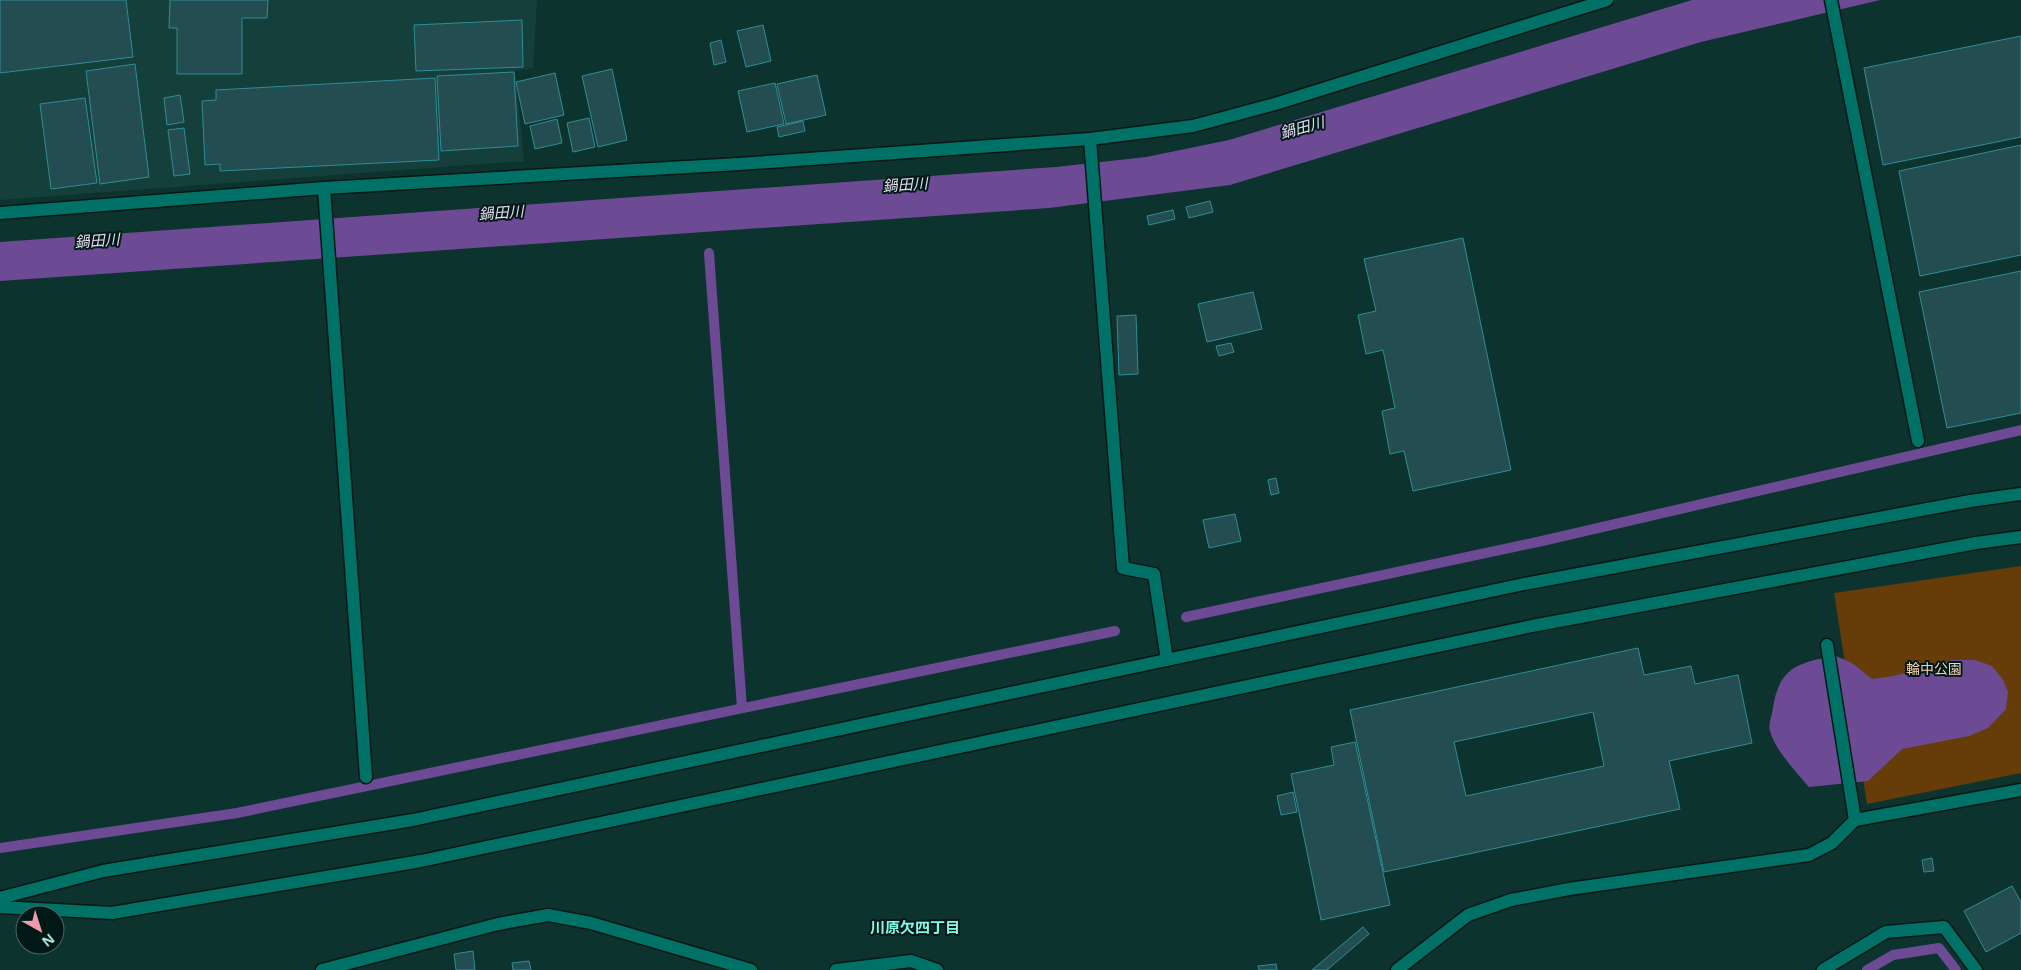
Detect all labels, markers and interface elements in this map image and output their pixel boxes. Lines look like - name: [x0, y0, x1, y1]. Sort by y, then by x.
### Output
- water label: 鍋田川: [1278, 111, 1328, 142]
- water label: 鍋田川: [882, 172, 930, 196]
- water label: 鍋田川: [478, 200, 526, 224]
- water label: 鍋田川: [74, 228, 122, 252]
- park label: 輪中公園: [1906, 659, 1962, 678]
- north arrow: [15, 905, 65, 955]
- district label: 川原欠四丁目: [870, 917, 960, 937]
- text: N: [38, 930, 59, 951]

